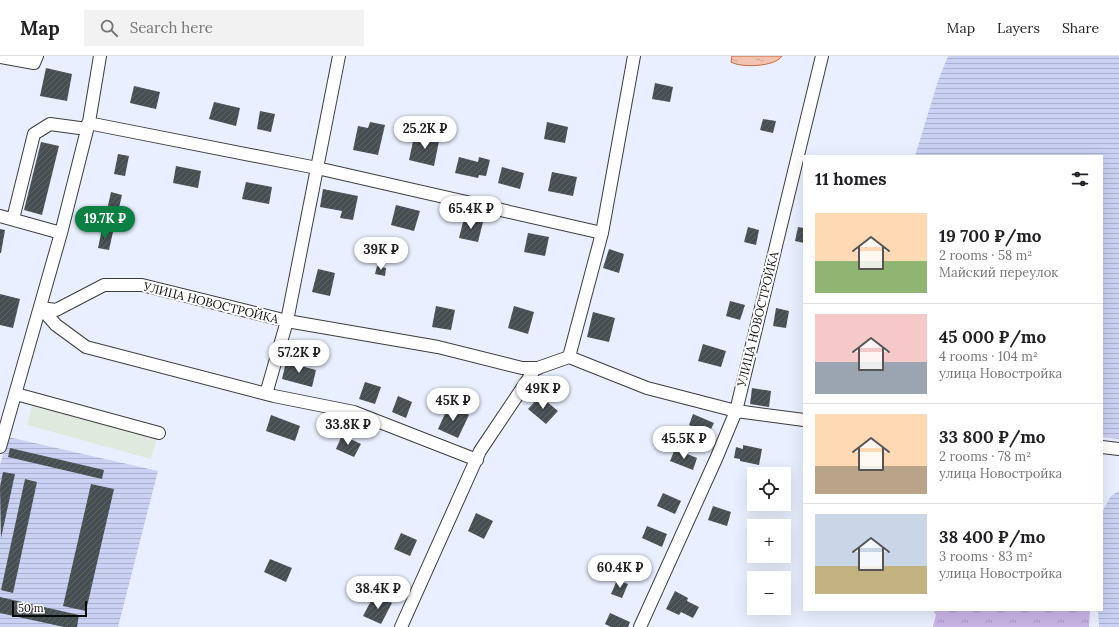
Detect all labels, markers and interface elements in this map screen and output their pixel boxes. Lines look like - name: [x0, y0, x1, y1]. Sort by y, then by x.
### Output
- search box: [84, 10, 364, 46]
- text: Map: [20, 16, 60, 40]
- icon: search: [98, 17, 120, 39]
- text: Search here: [130, 18, 213, 37]
- text: Map: [947, 19, 975, 37]
- text: Layers: [997, 19, 1040, 37]
- text: Share: [1062, 19, 1099, 37]
- pin: 25.2K ₽: [388, 116, 462, 150]
- text: 25.2K ₽: [403, 120, 447, 137]
- text: 11 homes: [815, 168, 887, 190]
- icon: filters: [1069, 168, 1091, 190]
- pin: 65.4K ₽: [434, 196, 508, 230]
- text: 65.4K ₽: [448, 200, 494, 217]
- pin: 19.7K ₽: [68, 206, 142, 240]
- text: 19.7K ₽: [84, 210, 126, 227]
- text: 19 700 ₽/mo: [939, 225, 1041, 247]
- icon: home: [847, 229, 895, 277]
- pin: 39K ₽: [353, 237, 409, 271]
- text: 39K ₽: [363, 241, 399, 258]
- text: 2 rooms · 58 m²: [939, 247, 1032, 264]
- street label: УЛИЦА НОВОСТРОЙКА: [733, 249, 782, 389]
- text: Майский переулок: [939, 264, 1058, 281]
- street label: УЛИЦА НОВОСТРОЙКА: [141, 278, 281, 327]
- text: 45 000 ₽/mo: [939, 326, 1046, 348]
- icon: home: [847, 330, 895, 378]
- pin: 57.2K ₽: [262, 340, 336, 374]
- text: 57.2K ₽: [278, 344, 320, 361]
- text: 4 rooms · 104 m²: [939, 348, 1038, 365]
- text: улица Новостройка: [939, 365, 1062, 382]
- pin: 49K ₽: [515, 376, 571, 410]
- text: 49K ₽: [525, 380, 561, 397]
- pin: 45K ₽: [425, 388, 481, 422]
- text: 45K ₽: [436, 392, 470, 409]
- pin: 33.8K ₽: [311, 412, 385, 446]
- text: 33.8K ₽: [325, 416, 371, 433]
- pin: 45.5K ₽: [647, 426, 721, 460]
- text: 33 800 ₽/mo: [939, 426, 1046, 448]
- text: 45.5K ₽: [662, 430, 706, 447]
- icon: home: [847, 430, 895, 478]
- text: 2 rooms · 78 m²: [939, 448, 1031, 465]
- text: улица Новостройка: [939, 465, 1062, 482]
- map controls: [747, 467, 791, 615]
- button: locate: [747, 467, 791, 511]
- button: +: [747, 519, 791, 563]
- text: 38 400 ₽/mo: [939, 526, 1045, 548]
- icon: home: [847, 530, 895, 578]
- text: 3 rooms · 83 m²: [939, 548, 1033, 565]
- pin: 60.4K ₽: [583, 555, 657, 589]
- text: 60.4K ₽: [597, 559, 643, 576]
- text: улица Новостройка: [939, 565, 1062, 582]
- button: −: [747, 571, 791, 615]
- pin: 38.4K ₽: [341, 576, 415, 610]
- text: 38.4K ₽: [355, 580, 401, 597]
- scale bar: [12, 599, 87, 618]
- text: 50 m: [18, 601, 44, 615]

